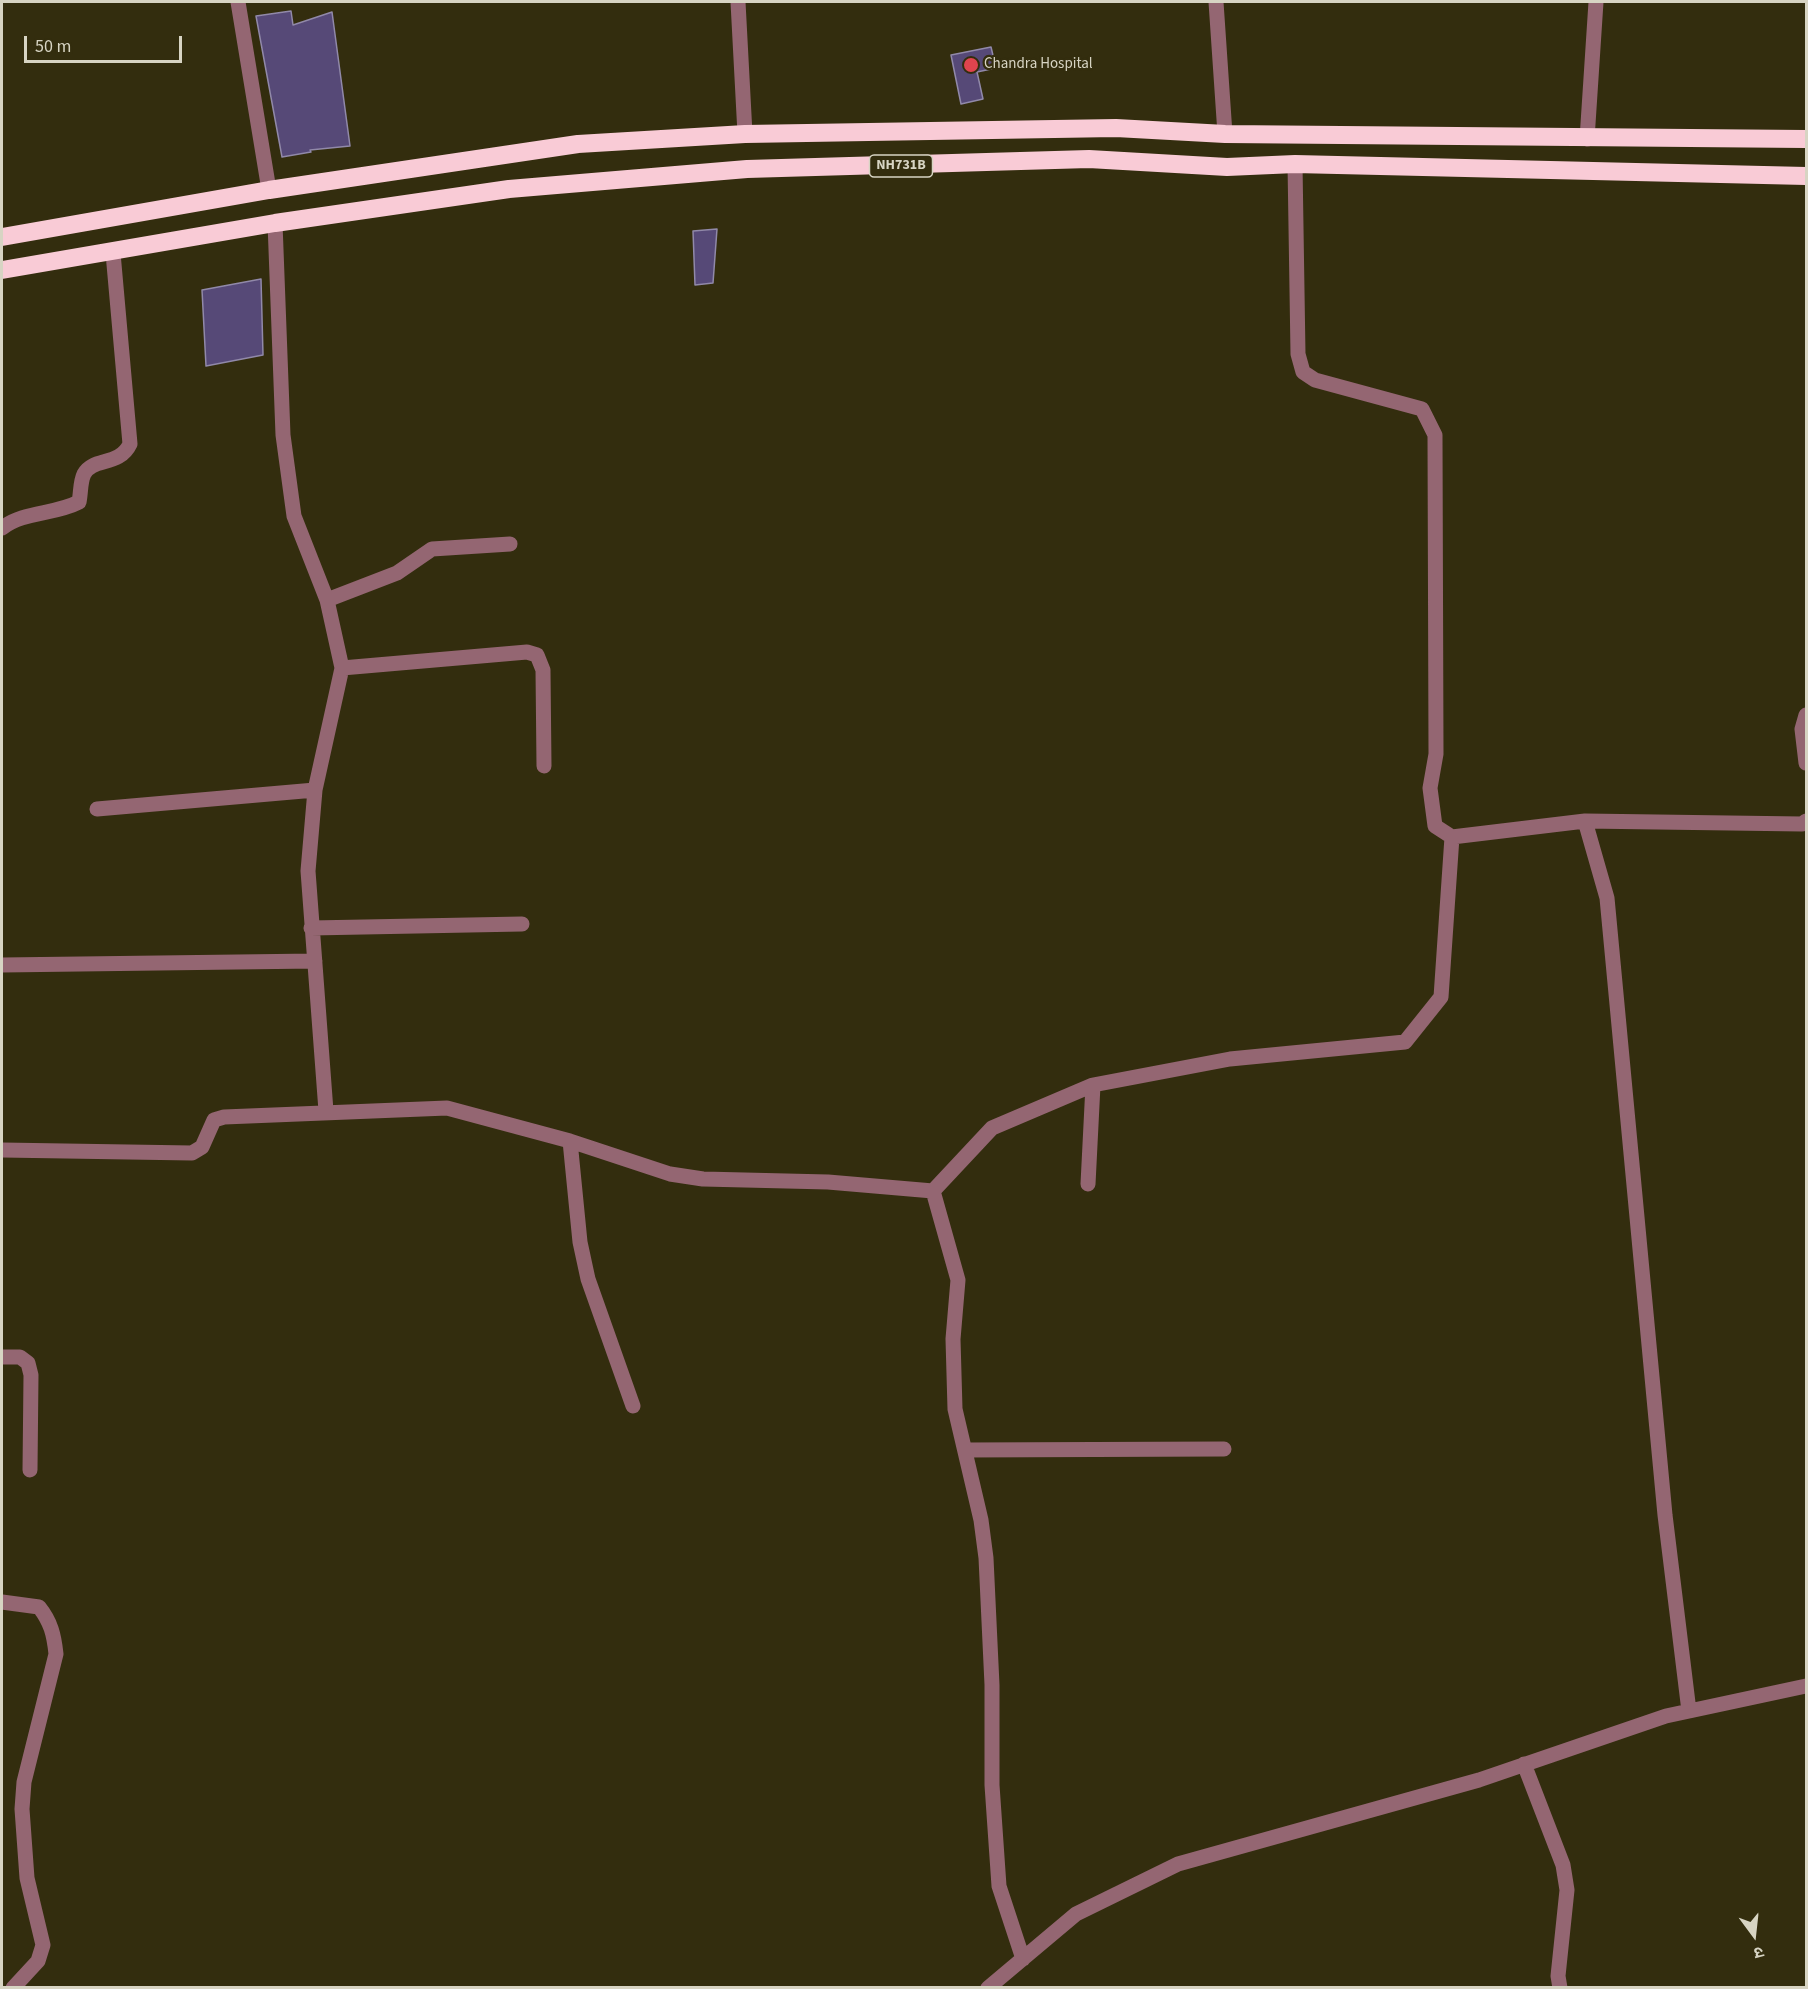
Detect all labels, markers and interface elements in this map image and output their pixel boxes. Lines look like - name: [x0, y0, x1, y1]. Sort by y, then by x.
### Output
- scale bar: [27, 24, 184, 62]
- text: 50 m: [35, 34, 71, 59]
- marker: Chandra Hospital: [962, 56, 980, 74]
- place label: Chandra Hospital: [984, 56, 1093, 74]
- road number: NH731B: [870, 155, 932, 177]
- north arrow: [1724, 1905, 1784, 1965]
- text: उ: [1751, 1941, 1766, 1964]

